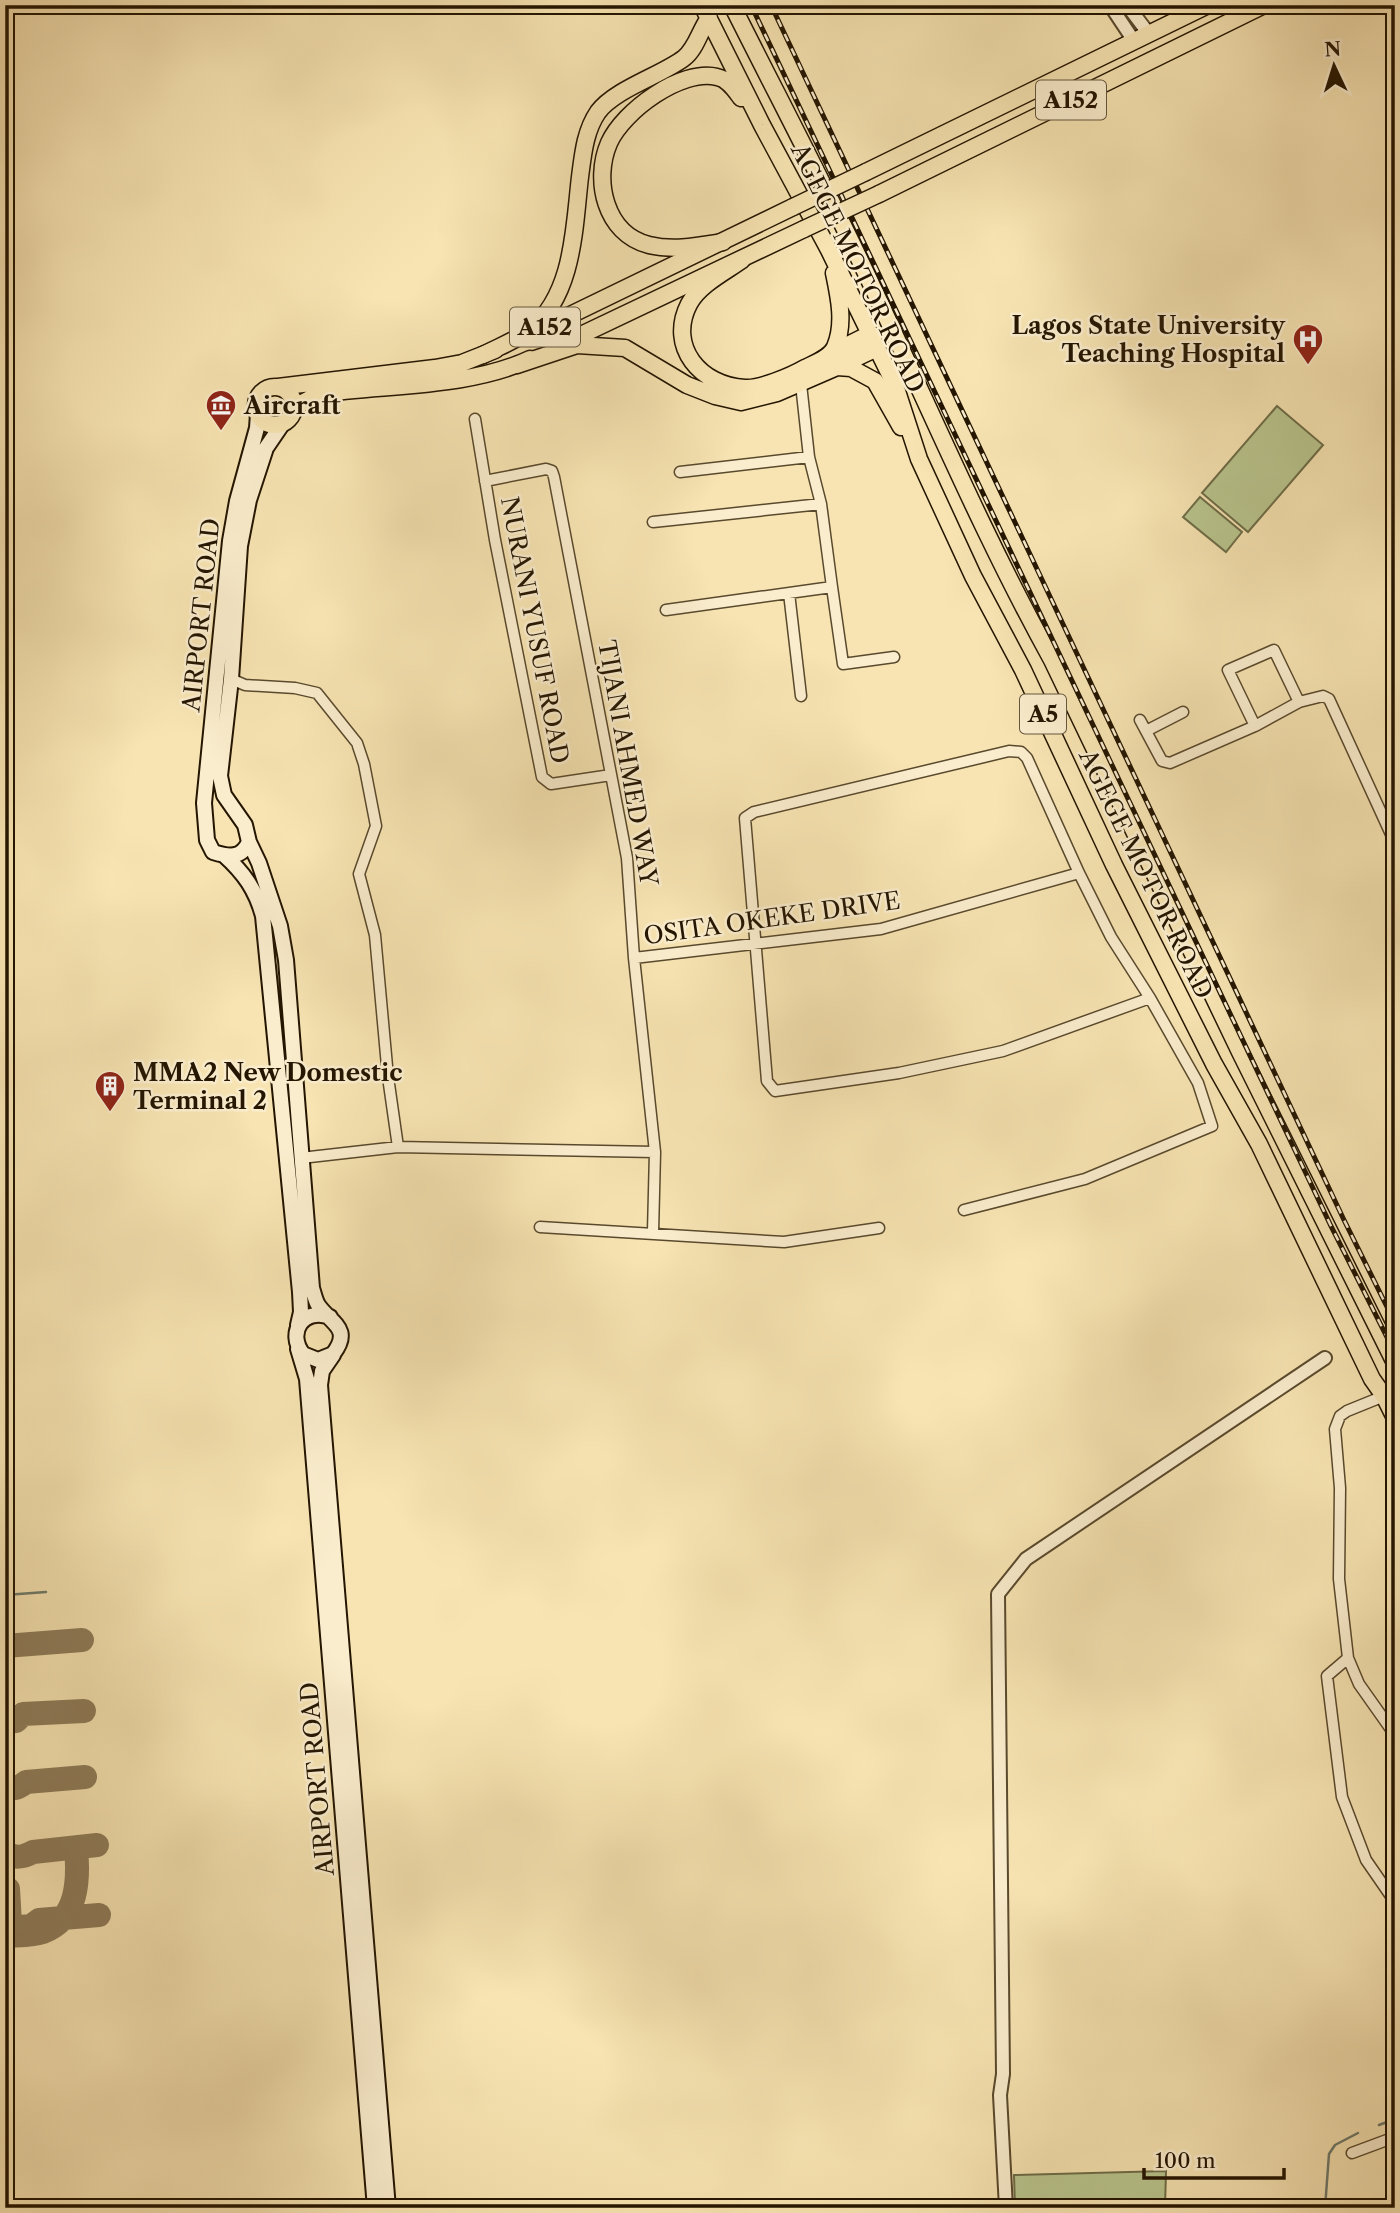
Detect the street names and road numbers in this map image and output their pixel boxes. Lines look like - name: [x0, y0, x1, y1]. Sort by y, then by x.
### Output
- road number: A152: [1036, 80, 1106, 120]
- street label: AGEGE MOTOR ROAD: [785, 138, 931, 397]
- road number: A152: [510, 308, 580, 346]
- street label: NURANI YUSUF ROAD: [495, 494, 575, 766]
- street label: AIRPORT ROAD: [176, 517, 226, 714]
- street label: TIJANI AHMED WAY: [592, 638, 664, 889]
- road number: A5: [1020, 694, 1066, 734]
- street label: AGEGE MOTOR ROAD: [1073, 744, 1219, 1003]
- street label: OSITA OKEKE DRIVE: [642, 886, 902, 950]
- street label: AIRPORT ROAD: [294, 1681, 340, 1878]

